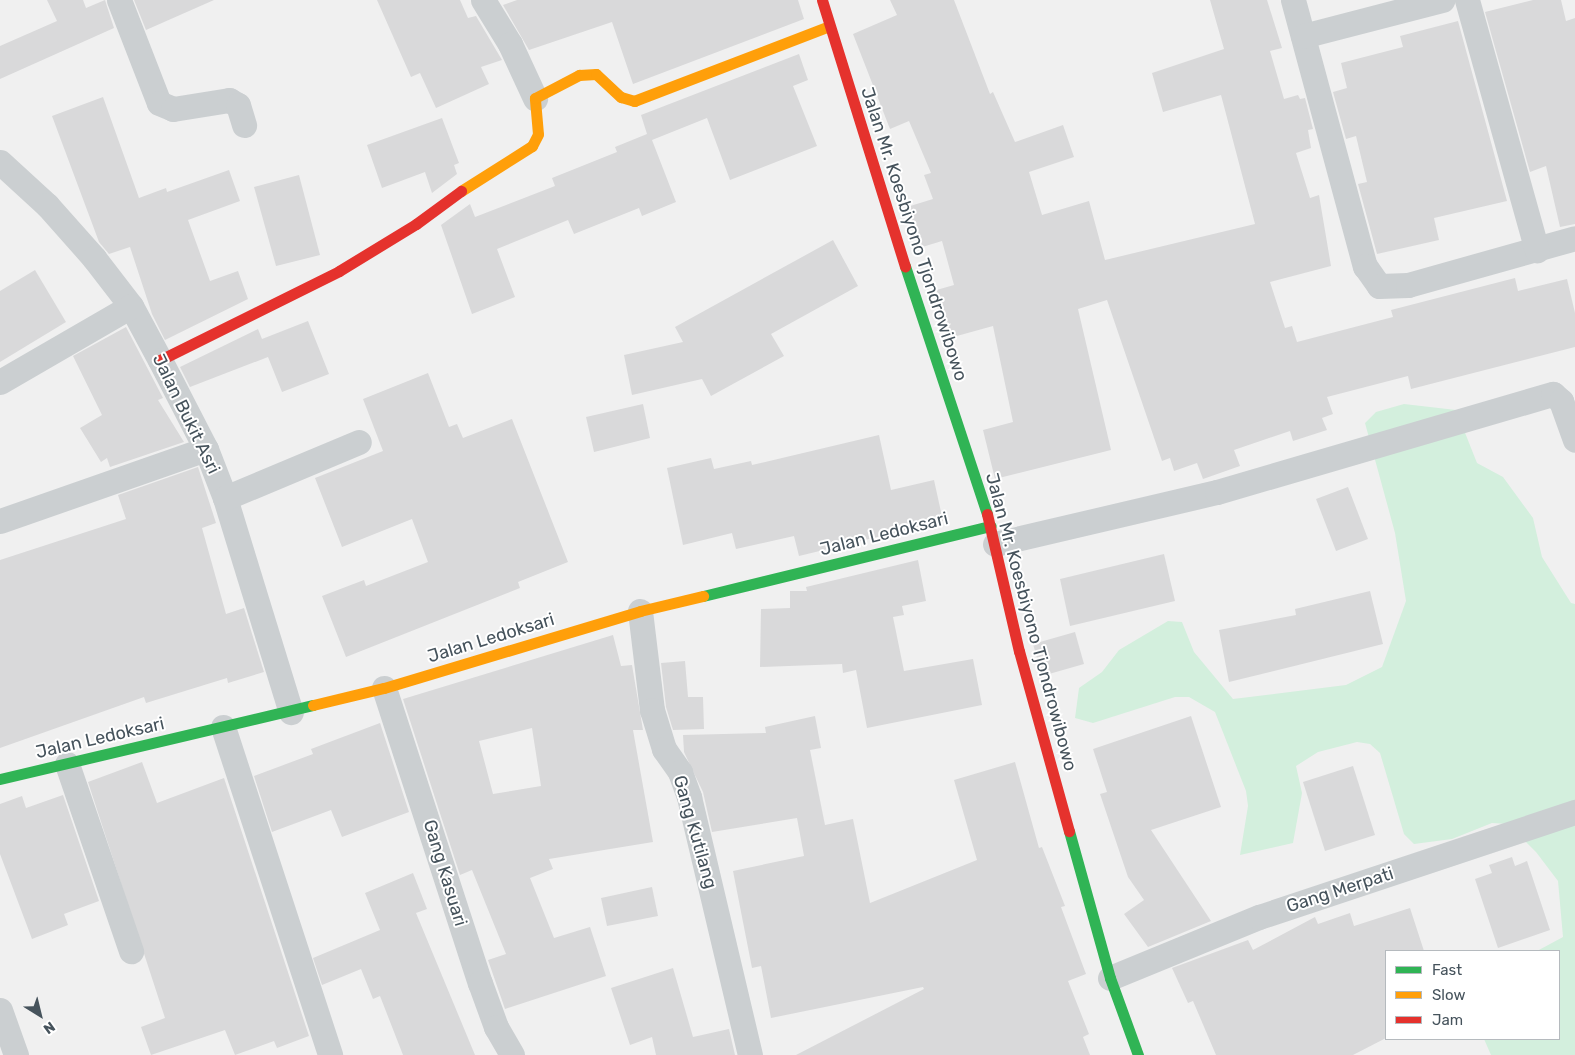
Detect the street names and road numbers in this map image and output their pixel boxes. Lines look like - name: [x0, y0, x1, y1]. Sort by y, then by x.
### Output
- street label: Jalan Mr. Koesbiyono Tjondrowibowo: [856, 84, 972, 384]
- street label: Jalan Bukit Asri: [148, 350, 224, 478]
- street label: Jalan Mr. Koesbiyono Tjondrowibowo: [981, 470, 1081, 774]
- street label: Jalan Ledoksari: [818, 508, 950, 560]
- street label: Jalan Ledoksari: [425, 608, 557, 668]
- street label: Jalan Ledoksari: [34, 713, 166, 763]
- street label: Gang Kutilang: [669, 773, 721, 891]
- street label: Gang Kasuari: [419, 817, 471, 929]
- street label: Gang Merpati: [1284, 863, 1396, 917]

